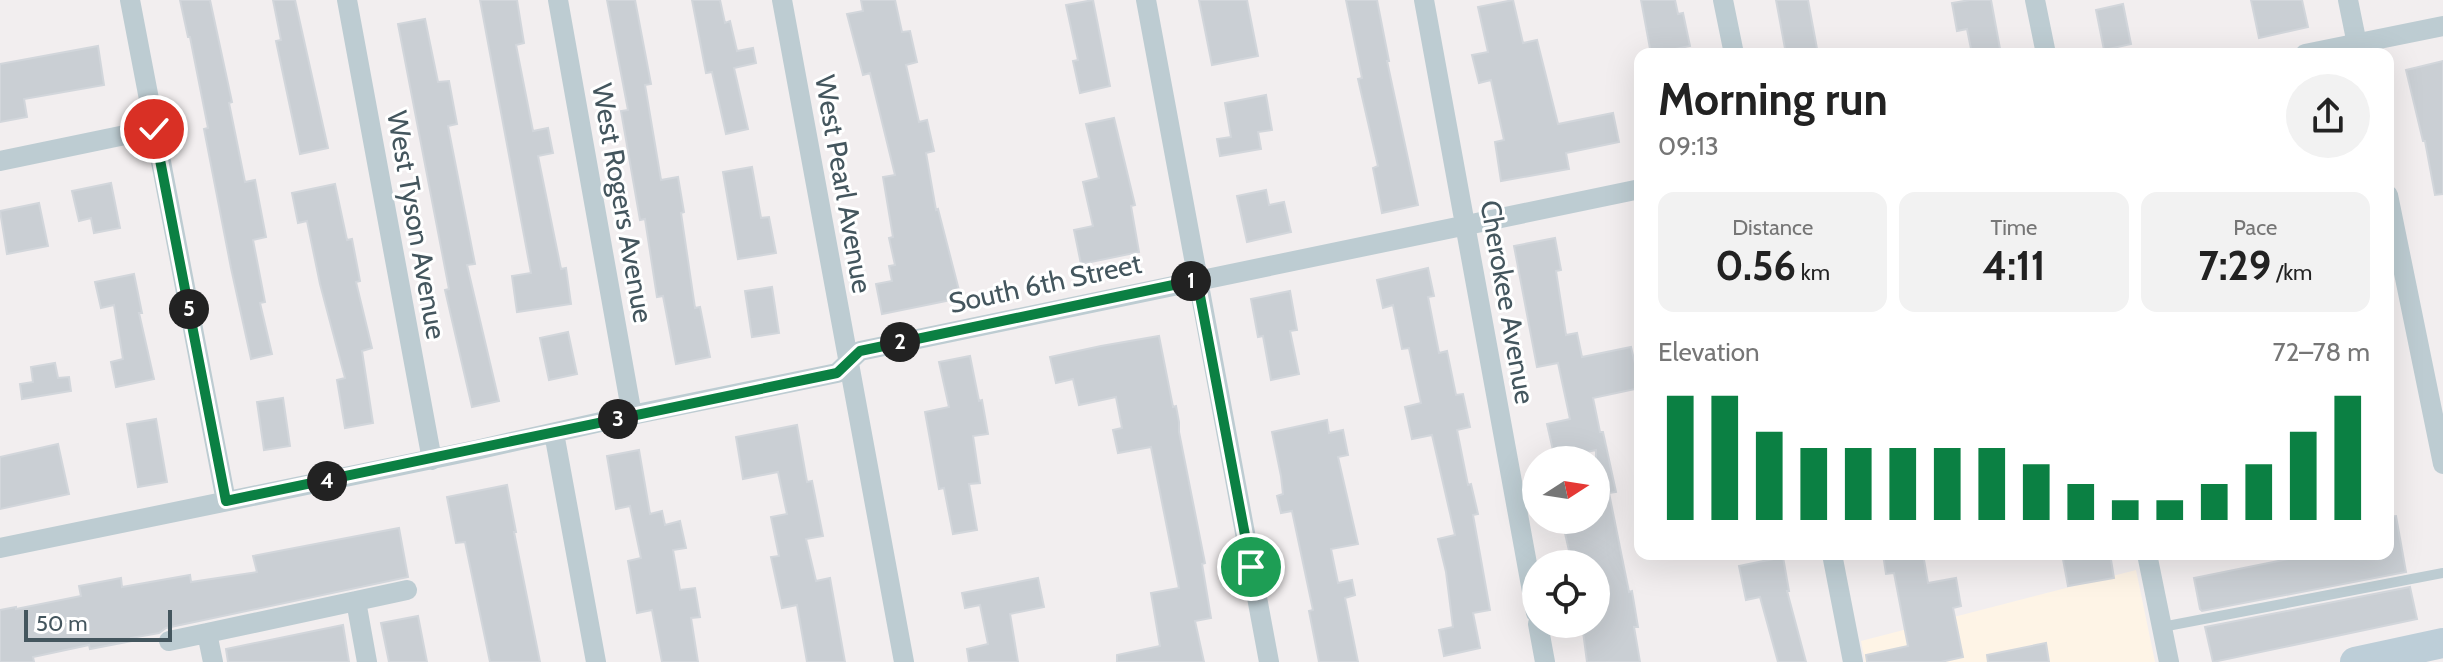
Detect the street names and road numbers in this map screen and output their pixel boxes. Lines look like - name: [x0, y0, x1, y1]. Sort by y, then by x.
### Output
- street label: West Pearl Avenue: [808, 72, 880, 296]
- street label: West Rogers Avenue: [585, 81, 661, 325]
- street label: West Tyson Avenue: [380, 108, 454, 342]
- street label: Cherokee Avenue: [1473, 197, 1543, 407]
- street label: South 6th Street: [946, 246, 1144, 320]

